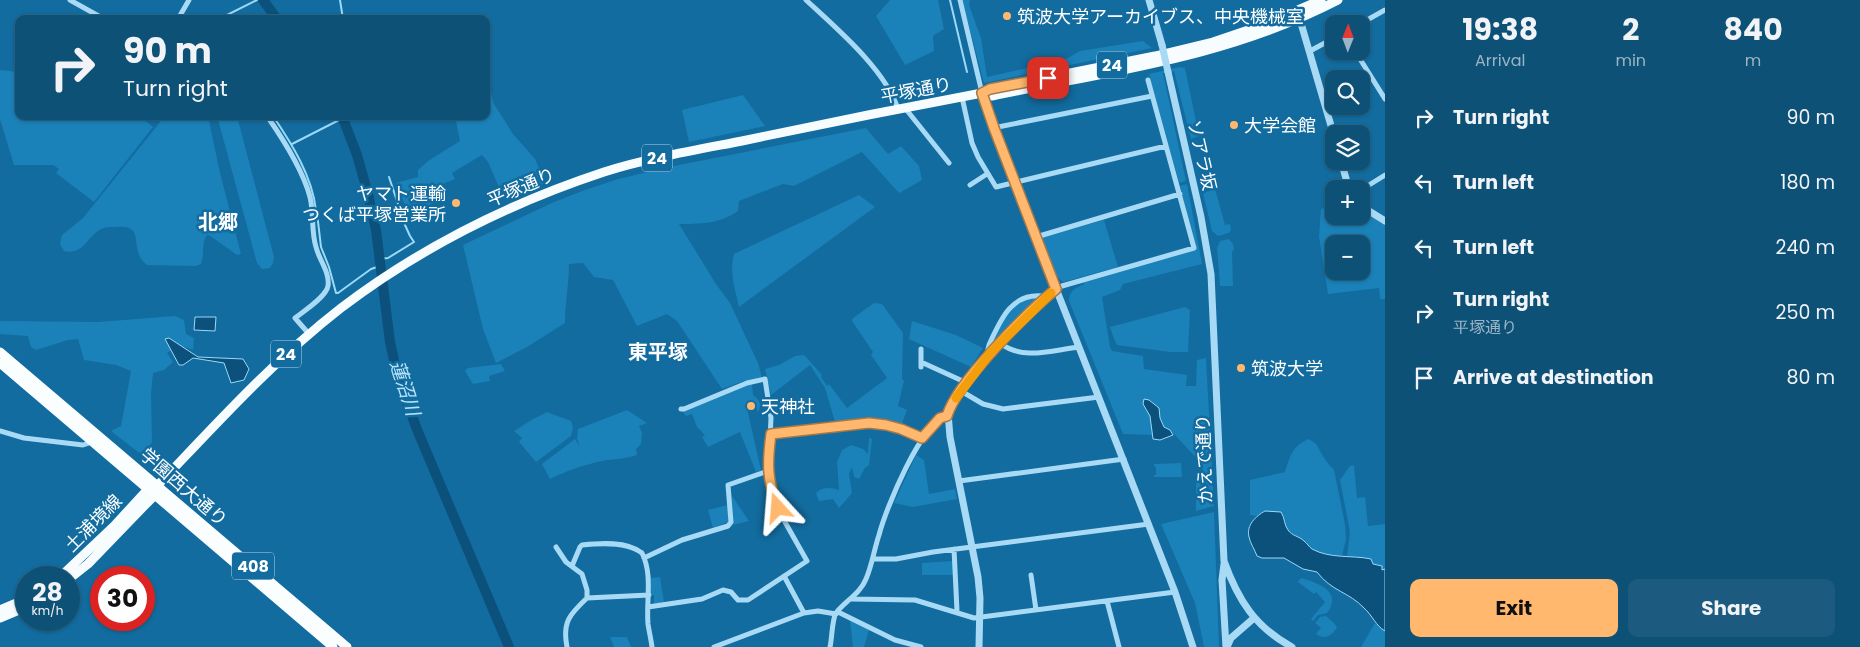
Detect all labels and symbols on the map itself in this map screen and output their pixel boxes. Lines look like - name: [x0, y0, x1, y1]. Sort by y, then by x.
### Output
- place label: 筑波大学アーカイブス、中央機械室: [1017, 4, 1304, 29]
- marker: 筑波大学アーカイブス、中央機械室: [1001, 10, 1013, 22]
- north arrow: [1325, 15, 1370, 60]
- road number: 24: [1097, 52, 1127, 78]
- pin: [1027, 57, 1069, 99]
- street label: 平塚通り: [878, 71, 954, 109]
- place label: 大学会館: [1244, 113, 1316, 138]
- street label: ソアラ坂: [1182, 117, 1222, 193]
- marker: 大学会館: [1228, 119, 1240, 131]
- road number: 24: [642, 144, 672, 172]
- street label: 平塚通り: [483, 161, 559, 213]
- place label: ヤマト運輸 つくば平塚営業所: [302, 181, 446, 227]
- marker: ヤマト運輸 つくば平塚営業所: [450, 197, 462, 209]
- district label: 北郷: [198, 208, 238, 236]
- district label: 東平塚: [628, 338, 688, 366]
- road number: 24: [271, 340, 301, 368]
- place label: 筑波大学: [1251, 356, 1323, 381]
- water label: 蓮沼川: [383, 357, 427, 421]
- marker: 筑波大学: [1235, 362, 1247, 374]
- place label: 天神社: [761, 394, 815, 419]
- marker: 天神社: [745, 400, 757, 412]
- street label: かえで通り: [1190, 414, 1218, 504]
- street label: 学園西大通り: [135, 442, 233, 532]
- position arrow: [751, 481, 803, 533]
- street label: 土浦境線: [59, 489, 127, 557]
- road number: 408: [232, 552, 274, 580]
- speed limit sign: 30: [90, 566, 155, 631]

